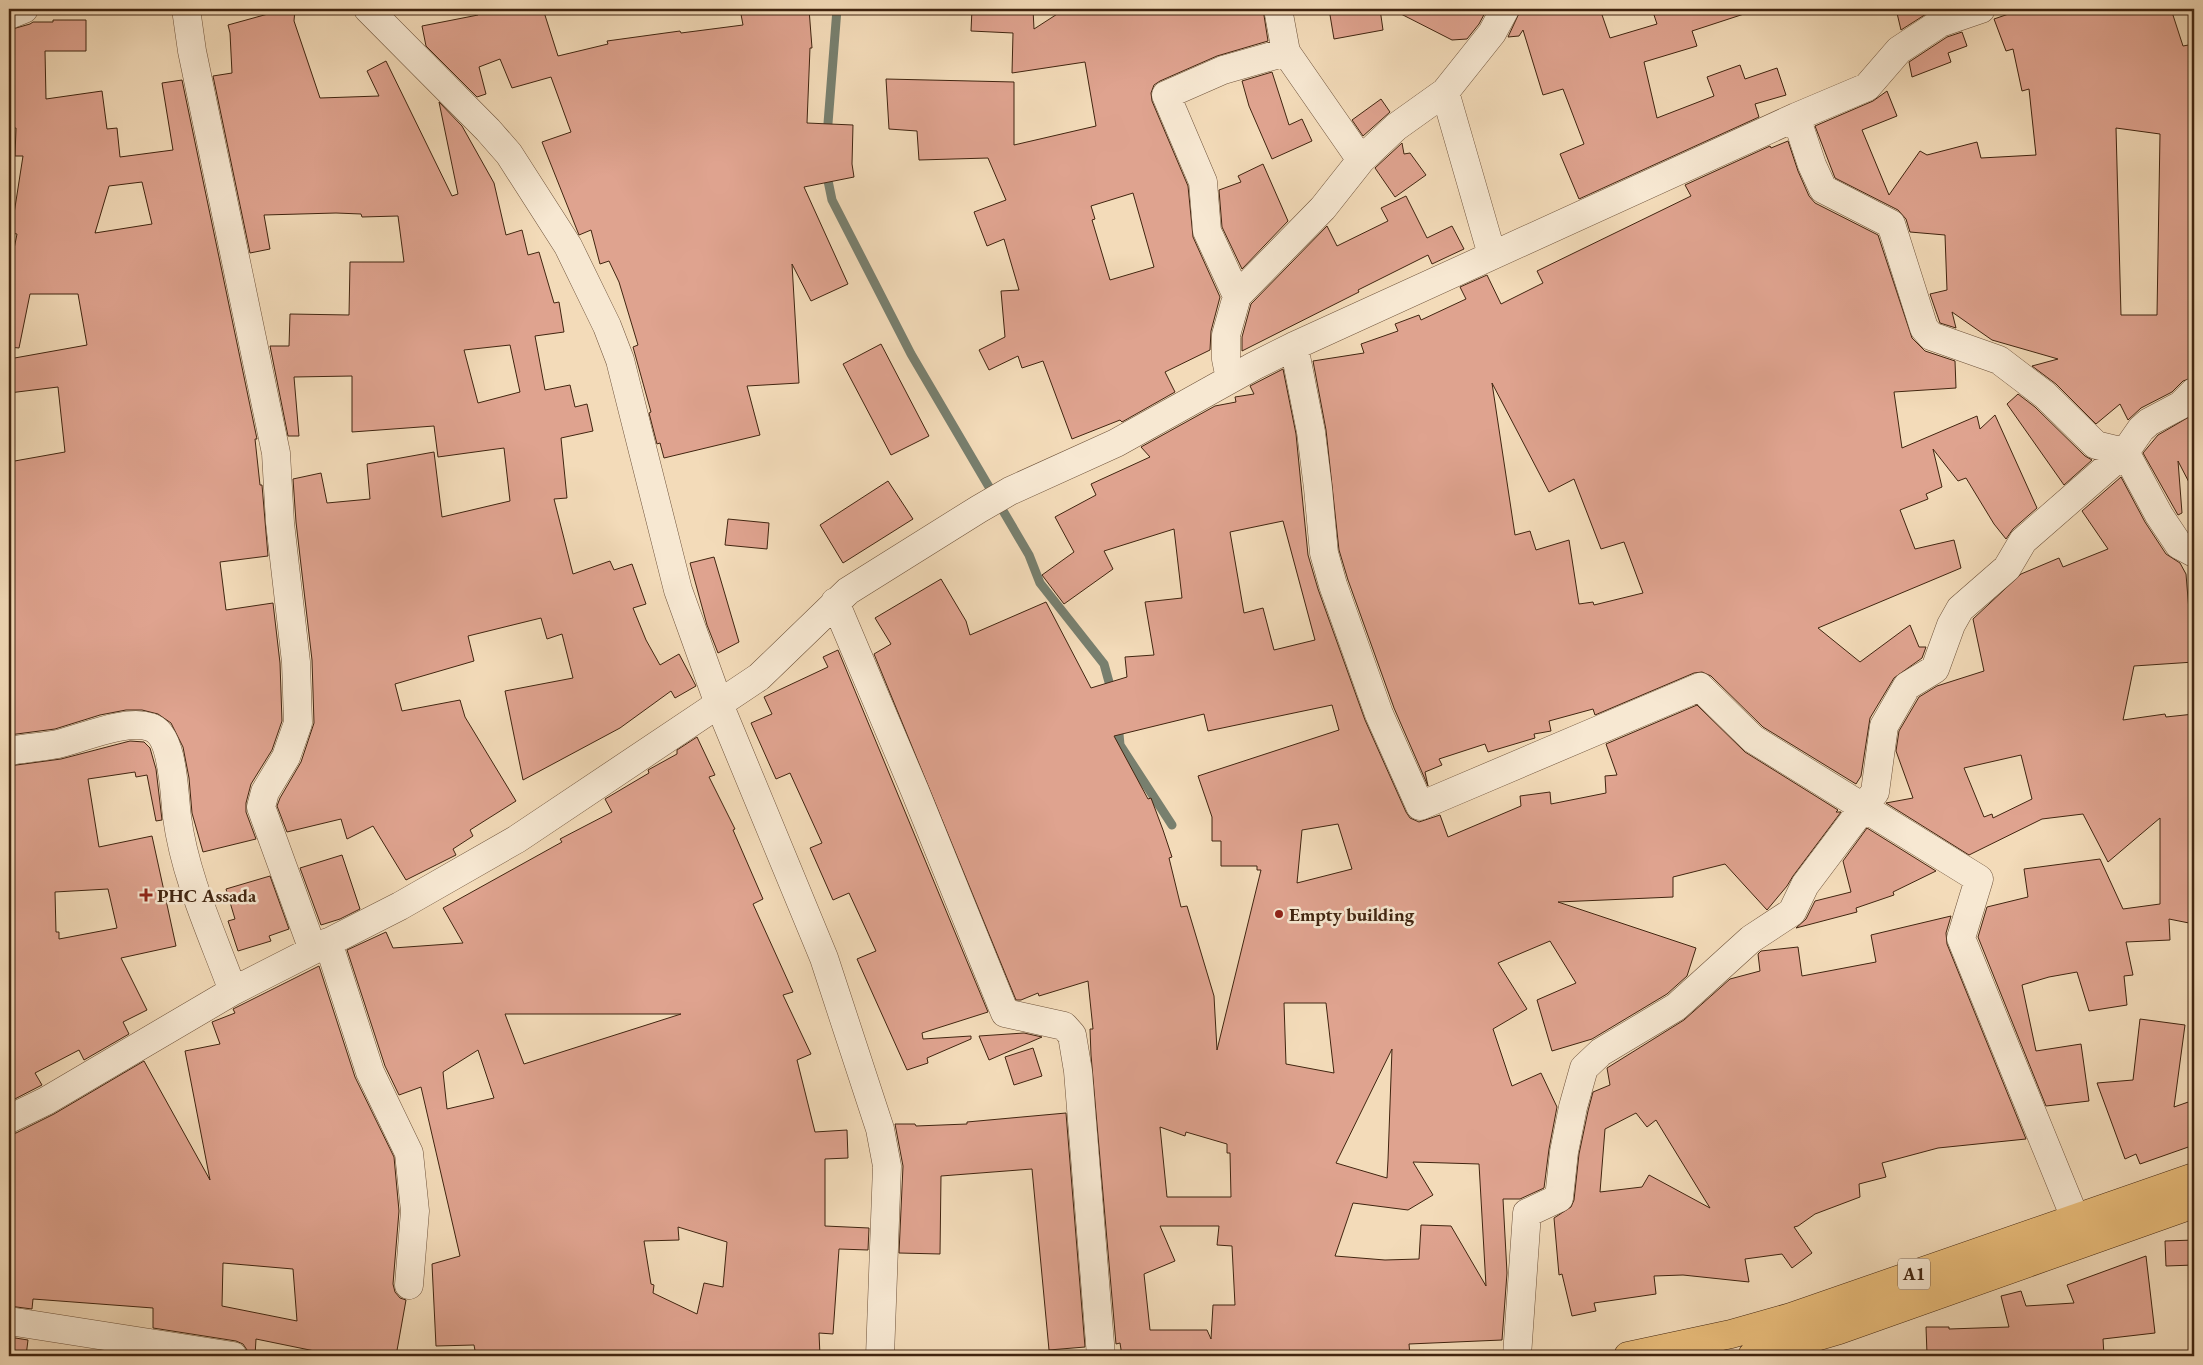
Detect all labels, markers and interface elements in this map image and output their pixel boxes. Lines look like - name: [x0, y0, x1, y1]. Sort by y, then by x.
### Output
- place label: PHC Assada: [157, 883, 257, 908]
- marker: PHC Assada: [139, 888, 153, 902]
- place label: Empty building: [1289, 902, 1415, 927]
- marker: Empty building: [1273, 908, 1285, 920]
- road number: A1: [1898, 1258, 1930, 1290]

